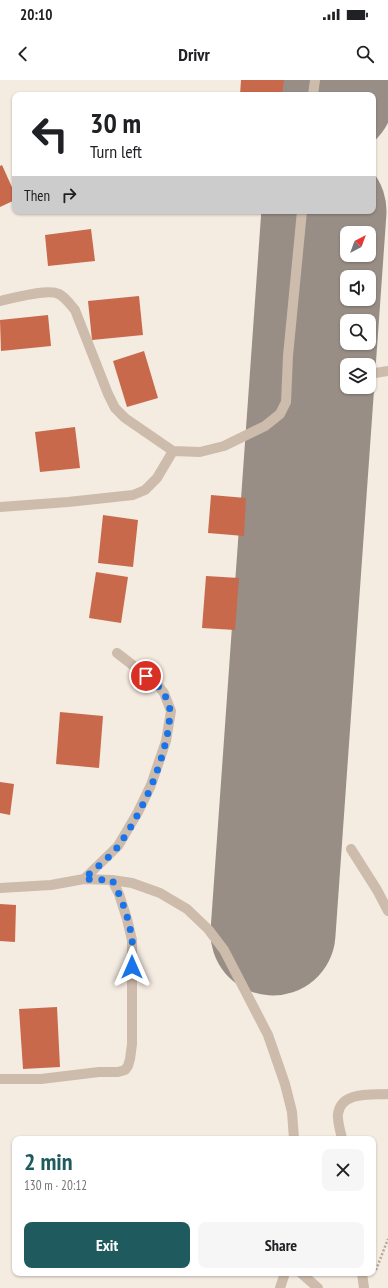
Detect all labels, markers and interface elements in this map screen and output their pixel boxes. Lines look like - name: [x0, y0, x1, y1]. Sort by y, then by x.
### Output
- text: 20:10: [20, 5, 52, 24]
- icon: back: [12, 43, 34, 65]
- text: Drivr: [178, 43, 210, 66]
- icon: search: [354, 43, 376, 65]
- text: 30 m: [90, 104, 141, 141]
- icon: left: [24, 108, 76, 160]
- text: Turn left: [90, 140, 142, 163]
- icon: right: [58, 184, 80, 206]
- text: Then: [24, 186, 50, 205]
- north arrow: [340, 226, 376, 262]
- map controls: [340, 226, 376, 394]
- button: sound: [340, 270, 376, 306]
- button: search: [340, 314, 376, 350]
- button: layers: [340, 358, 376, 394]
- pin: [129, 659, 163, 693]
- icon: arrive: [135, 665, 157, 687]
- position arrow: [111, 946, 153, 988]
- text: 2 min: [24, 1146, 72, 1177]
- button: close: [322, 1149, 364, 1191]
- text: 130 m · 20:12: [24, 1177, 87, 1194]
- button: Exit: [24, 1222, 190, 1268]
- button: Share: [198, 1222, 364, 1268]

